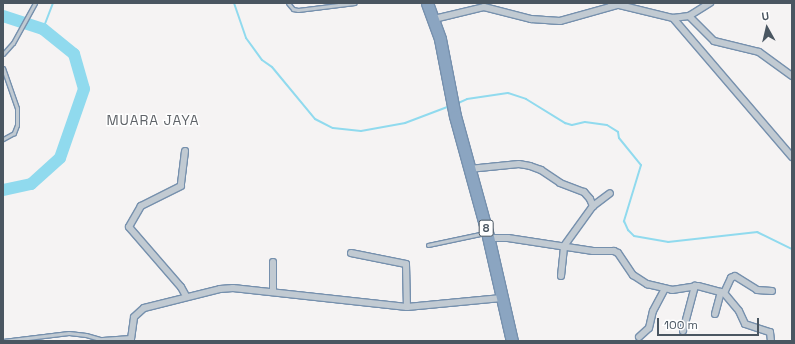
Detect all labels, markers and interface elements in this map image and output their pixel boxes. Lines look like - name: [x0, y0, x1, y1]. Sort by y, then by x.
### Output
- north arrow: [747, 8, 787, 48]
- text: U: [761, 9, 770, 24]
- district label: MUARA JAYA: [106, 112, 200, 128]
- road number: 8: [478, 219, 494, 237]
- scale bar: [659, 310, 761, 336]
- text: 100 m: [664, 317, 698, 333]

